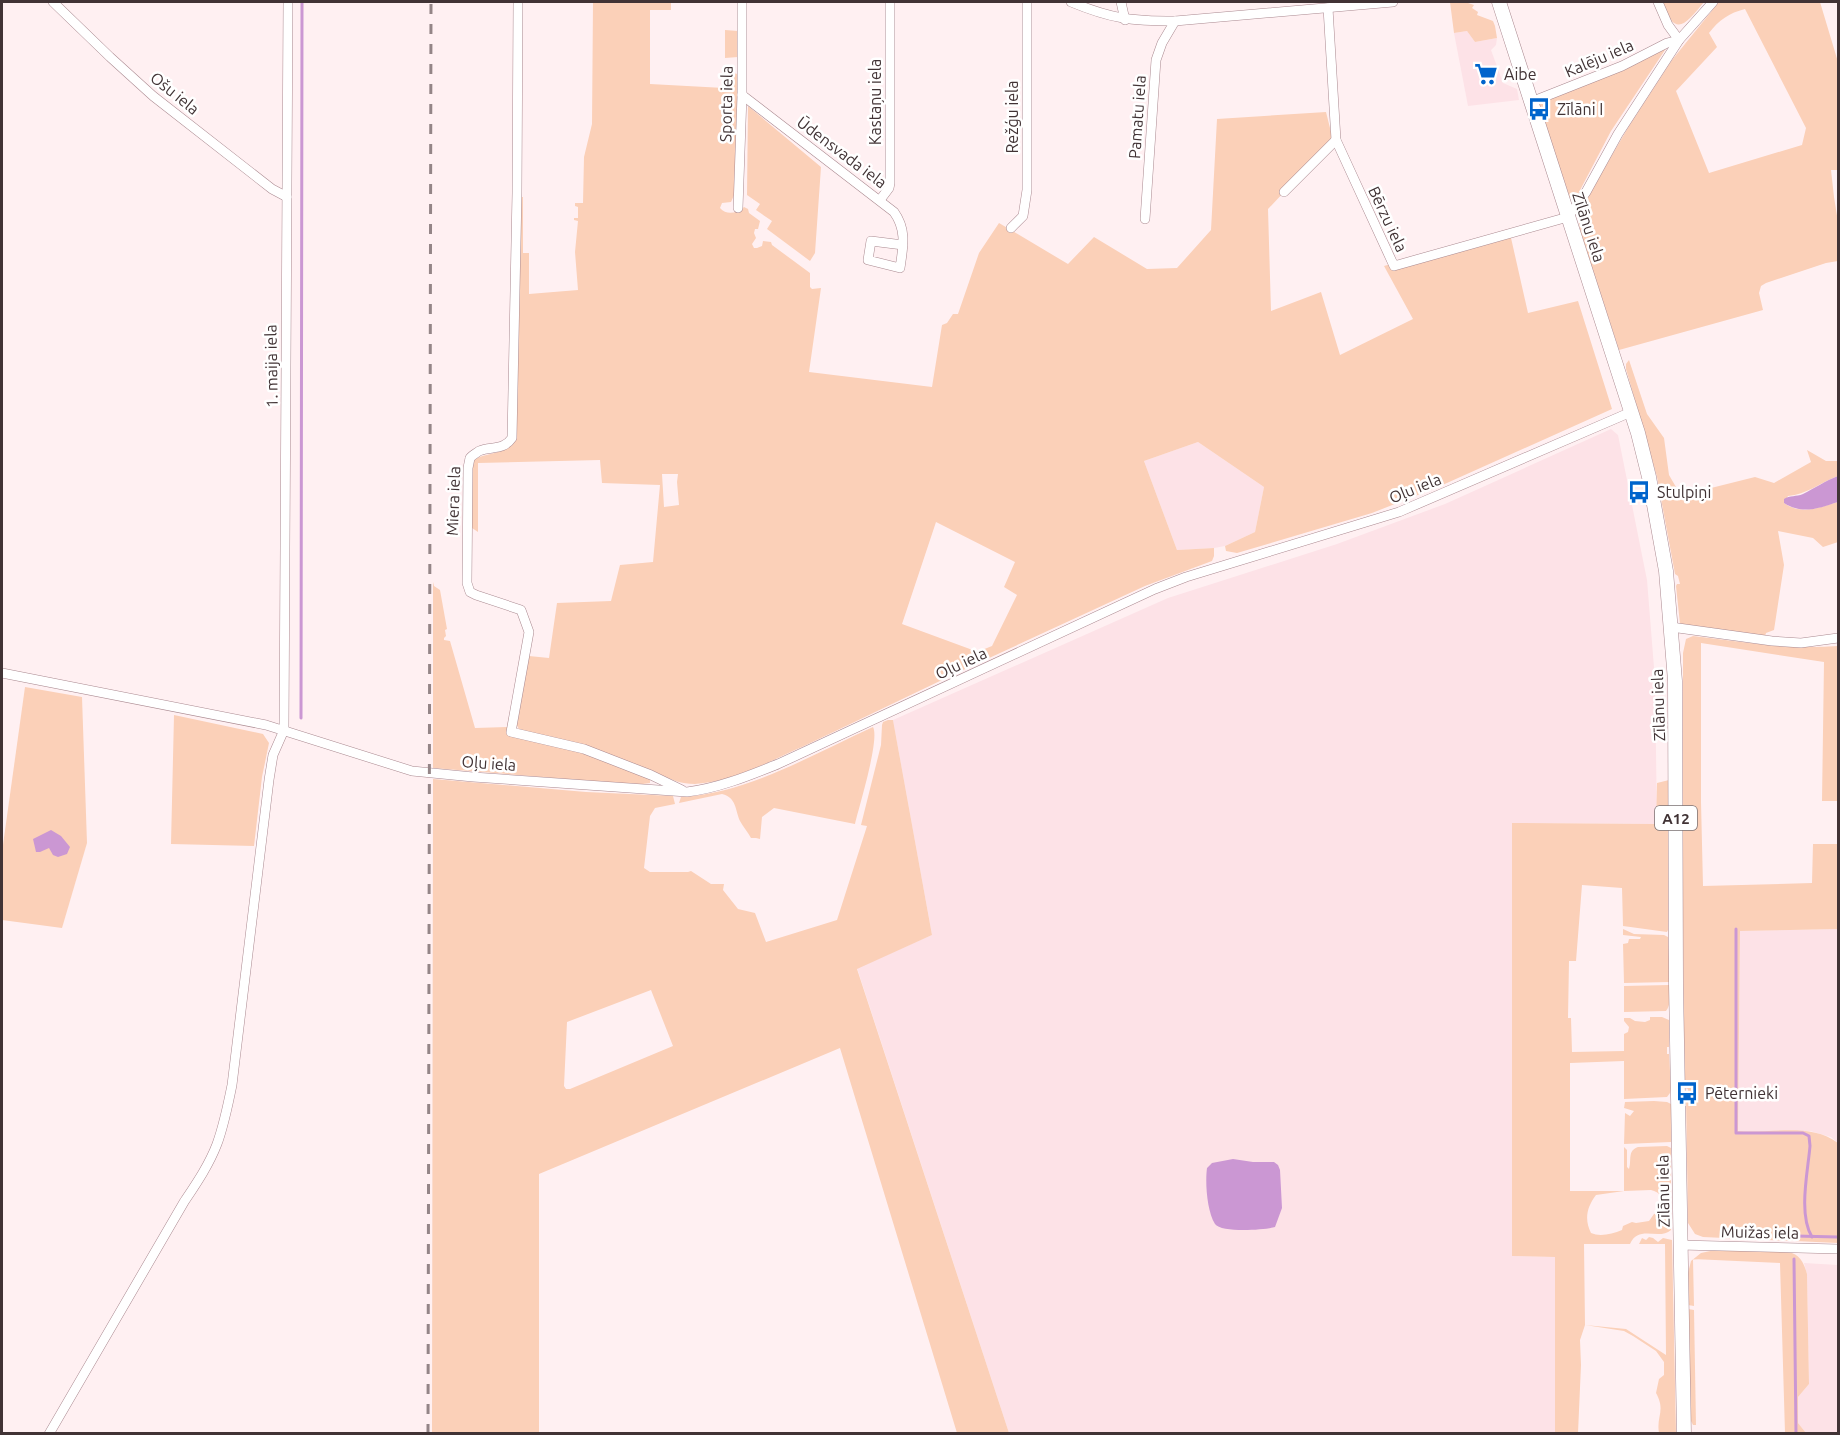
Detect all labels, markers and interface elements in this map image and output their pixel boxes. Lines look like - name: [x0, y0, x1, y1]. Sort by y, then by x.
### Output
- street label: Kalēju iela: [1562, 35, 1636, 81]
- street label: Kastaņu iela: [866, 59, 884, 145]
- supermarket icon: Aibe: [1473, 61, 1499, 87]
- place label: Aibe: [1504, 65, 1536, 83]
- street label: Sporta iela: [716, 66, 736, 142]
- street label: Ošu iela: [147, 68, 203, 118]
- street label: Pamatu iela: [1125, 75, 1149, 159]
- street label: Režģu iela: [1003, 80, 1021, 154]
- bus stop icon: Zīlāni I: [1526, 96, 1552, 122]
- place label: Zīlāni I: [1557, 100, 1603, 118]
- street label: Ūdensvada iela: [794, 112, 890, 192]
- street label: Bērzu iela: [1365, 183, 1411, 255]
- street label: Zīlānu iela: [1569, 190, 1609, 264]
- street label: 1. maija iela: [261, 324, 281, 408]
- street label: Miera iela: [443, 466, 463, 536]
- street label: Oļu iela: [1386, 469, 1444, 507]
- bus stop icon: Stulpiņi: [1626, 479, 1652, 505]
- place label: Stulpiņi: [1657, 483, 1711, 501]
- street label: Oļu iela: [932, 643, 990, 683]
- street label: Zīlānu iela: [1648, 668, 1668, 742]
- street label: Oļu iela: [461, 752, 517, 774]
- road number: A12: [1655, 806, 1697, 830]
- bus stop icon: Pēternieki: [1674, 1080, 1700, 1106]
- place label: Pēternieki: [1705, 1084, 1778, 1102]
- street label: Zīlānu iela: [1653, 1155, 1673, 1227]
- street label: Muižas iela: [1721, 1222, 1799, 1242]

